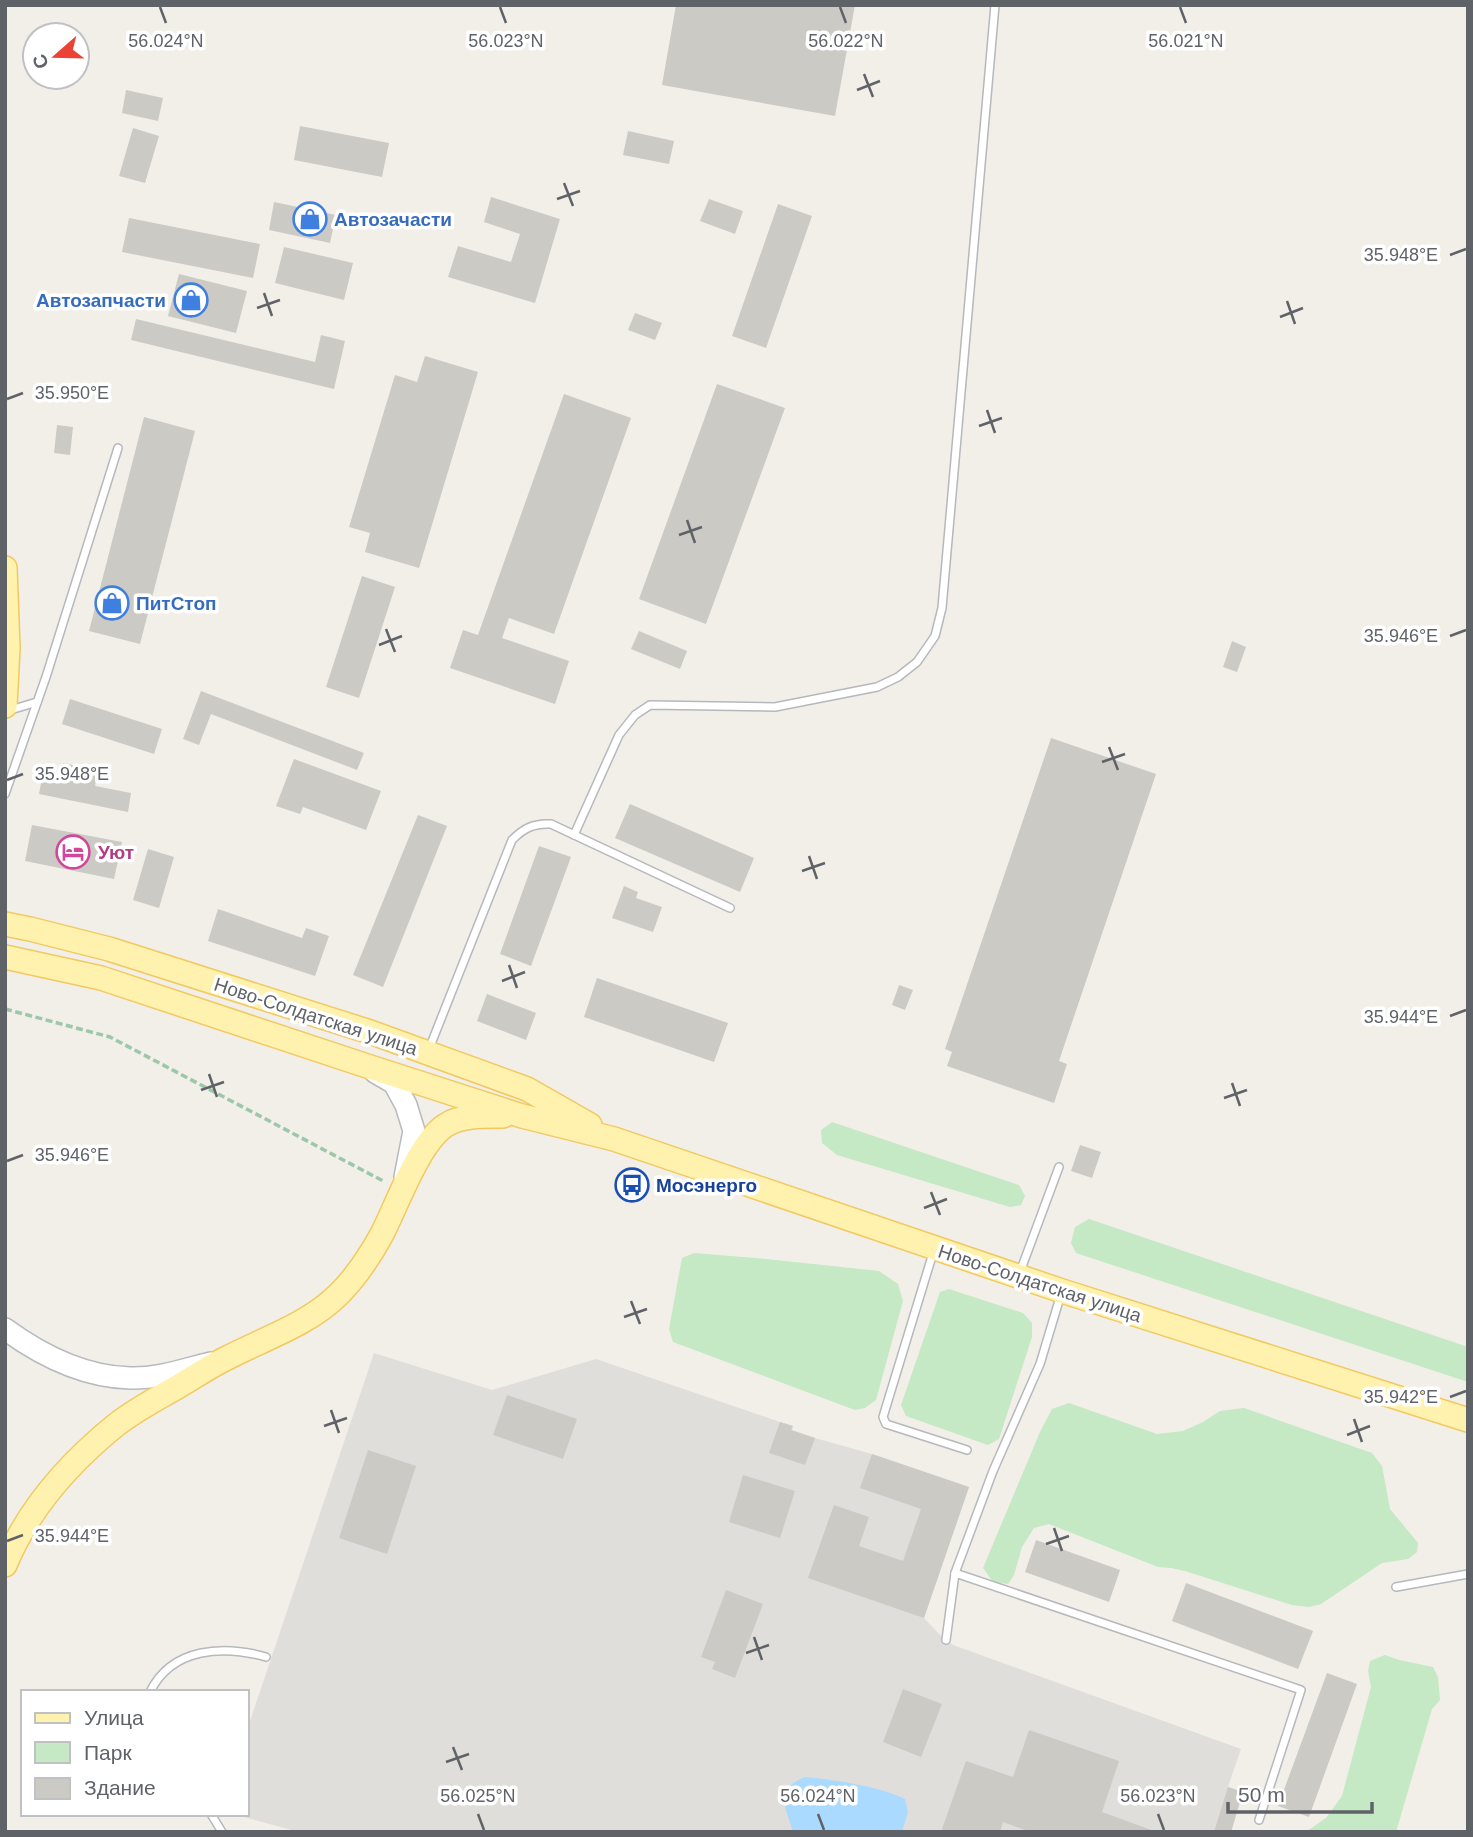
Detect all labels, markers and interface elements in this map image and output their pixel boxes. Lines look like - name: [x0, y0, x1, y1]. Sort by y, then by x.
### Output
- north arrow: [21, 21, 91, 91]
- text: 56.024°N: [128, 31, 204, 51]
- text: 56.023°N: [468, 31, 544, 51]
- text: 56.022°N: [808, 31, 884, 51]
- text: 56.021°N: [1148, 31, 1224, 51]
- text: С: [28, 51, 53, 72]
- shop icon: Автозачасти: [291, 200, 329, 238]
- place label: Автозачасти: [334, 209, 452, 230]
- text: 35.948°E: [1364, 245, 1438, 265]
- shop icon: Автозапчасти: [172, 281, 210, 319]
- place label: Автозапчасти: [36, 290, 166, 311]
- text: 35.950°E: [35, 383, 109, 403]
- shop icon: ПитСтоп: [93, 584, 131, 622]
- place label: ПитСтоп: [136, 593, 217, 614]
- text: 35.946°E: [1364, 626, 1438, 646]
- text: 35.948°E: [35, 764, 109, 784]
- hotel icon: Уют: [54, 833, 92, 871]
- place label: Уют: [98, 842, 134, 863]
- street label: Ново-Солдатская улица: [212, 974, 420, 1059]
- text: 35.944°E: [1364, 1007, 1438, 1027]
- text: 35.946°E: [35, 1145, 109, 1165]
- bus stop icon: Мосэнерго: [613, 1166, 651, 1204]
- place label: Мосэнерго: [656, 1175, 757, 1196]
- street label: Ново-Солдатская улица: [936, 1241, 1144, 1326]
- text: 35.942°E: [1364, 1387, 1438, 1407]
- text: 35.944°E: [35, 1526, 109, 1546]
- legend: [21, 1690, 248, 1816]
- text: Улица: [84, 1706, 144, 1729]
- text: Парк: [84, 1741, 132, 1764]
- scale bar: [1228, 1770, 1372, 1814]
- text: Здание: [84, 1776, 156, 1799]
- text: 50 m: [1238, 1783, 1285, 1806]
- text: 56.025°N: [440, 1786, 516, 1806]
- text: 56.024°N: [780, 1786, 856, 1806]
- text: 56.023°N: [1120, 1786, 1196, 1806]

